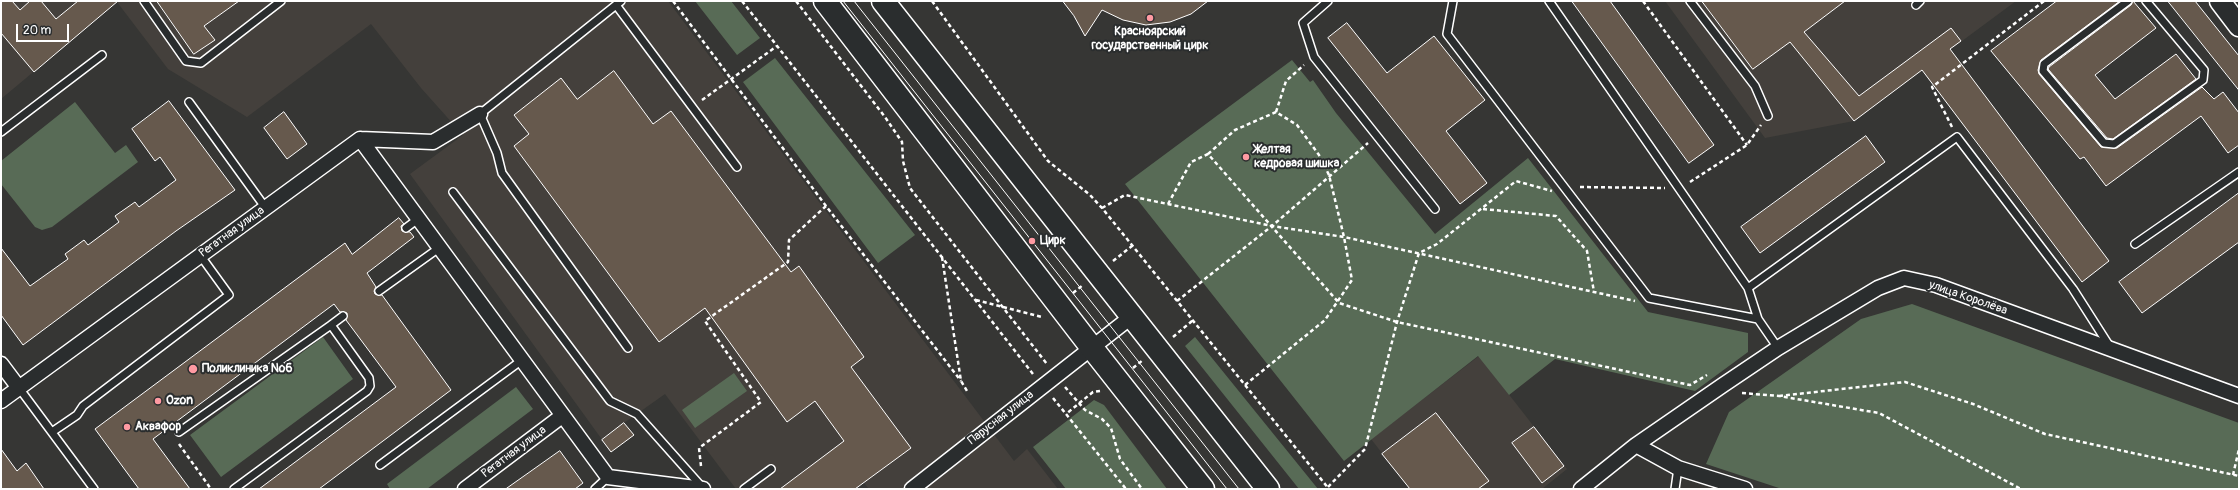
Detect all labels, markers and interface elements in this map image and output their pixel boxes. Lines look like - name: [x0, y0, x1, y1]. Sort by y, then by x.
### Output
- marker: Красноярский государственный цирк: [1145, 13, 1155, 23]
- scale bar: [18, 16, 71, 42]
- text: 20 m: [23, 23, 51, 38]
- place label: Красноярский государственный цирк: [1092, 25, 1208, 53]
- place label: Желтая кедровая шишка: [1254, 143, 1339, 171]
- marker: Желтая кедровая шишка: [1241, 152, 1251, 162]
- street label: Регатная улица: [197, 203, 267, 261]
- place label: Цирк: [1040, 234, 1066, 248]
- marker: Цирк: [1027, 236, 1037, 246]
- street label: улица Королёва: [1927, 278, 2009, 318]
- place label: Поликлиника №6: [202, 362, 292, 376]
- marker: Поликлиника №6: [187, 363, 199, 375]
- street label: Парусная улица: [965, 388, 1037, 448]
- place label: Ozon: [166, 394, 193, 408]
- marker: Ozon: [153, 396, 163, 406]
- place label: Аквафор: [135, 420, 181, 434]
- marker: Аквафор: [122, 422, 132, 432]
- street label: Регатная улица: [479, 423, 549, 481]

